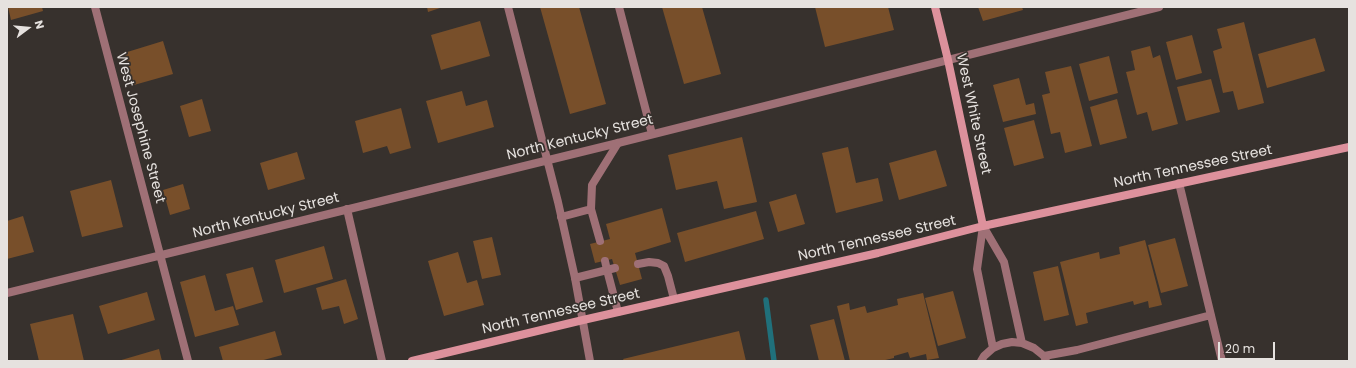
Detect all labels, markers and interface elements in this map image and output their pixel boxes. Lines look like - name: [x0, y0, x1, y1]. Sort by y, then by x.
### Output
- north arrow: [8, 8, 48, 48]
- text: N: [31, 19, 48, 31]
- street label: West Josephine Street: [112, 51, 168, 205]
- street label: West White Street: [952, 52, 994, 176]
- street label: North Kentucky Street: [505, 112, 655, 164]
- street label: North Tennessee Street: [1112, 142, 1274, 192]
- street label: North Kentucky Street: [191, 190, 341, 242]
- street label: North Tennessee Street: [796, 213, 958, 265]
- street label: North Tennessee Street: [480, 286, 642, 338]
- scale bar: [1220, 334, 1277, 360]
- text: 20 m: [1225, 340, 1255, 357]

